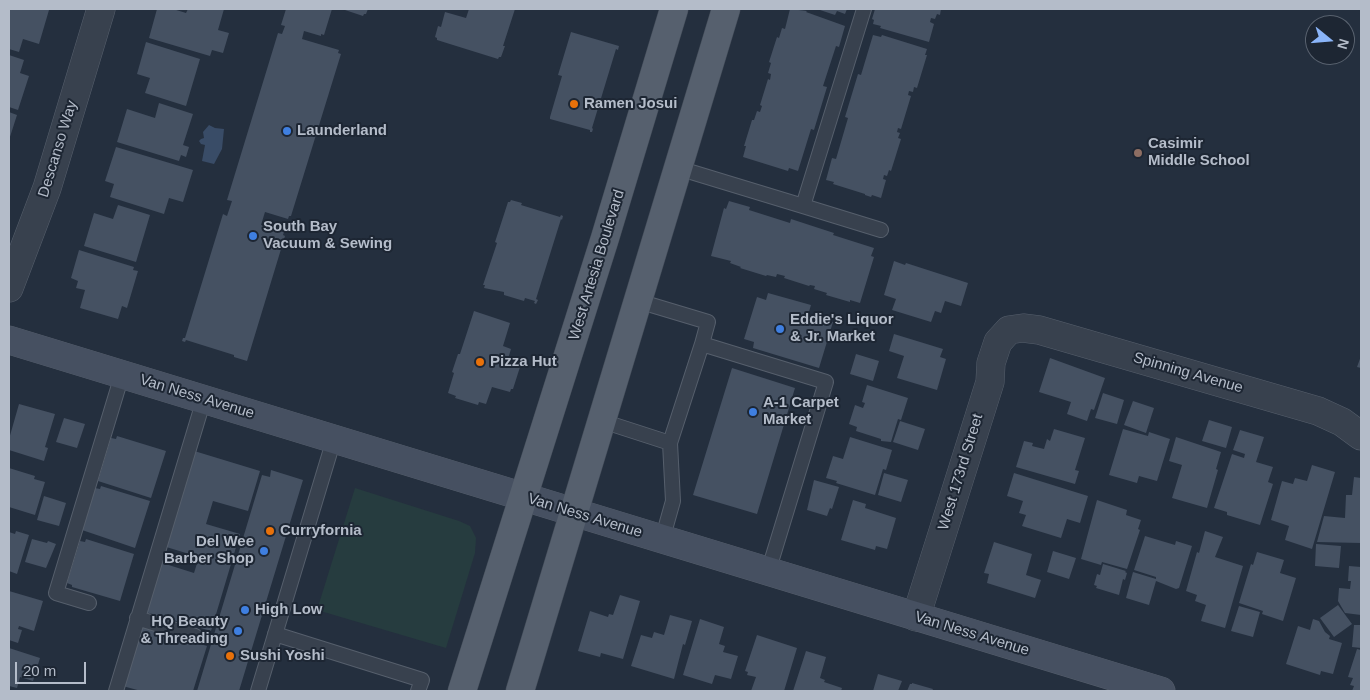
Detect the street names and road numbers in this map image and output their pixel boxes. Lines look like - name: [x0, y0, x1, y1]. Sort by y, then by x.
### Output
- street label: Descanso Way: [35, 98, 81, 200]
- street label: West Artesia Boulevard: [566, 188, 628, 342]
- street label: Spinning Avenue: [1131, 349, 1245, 397]
- street label: Van Ness Avenue: [138, 371, 256, 423]
- street label: West 173rd Street: [935, 412, 987, 532]
- street label: Van Ness Avenue: [526, 490, 644, 542]
- street label: Van Ness Avenue: [913, 608, 1031, 660]

